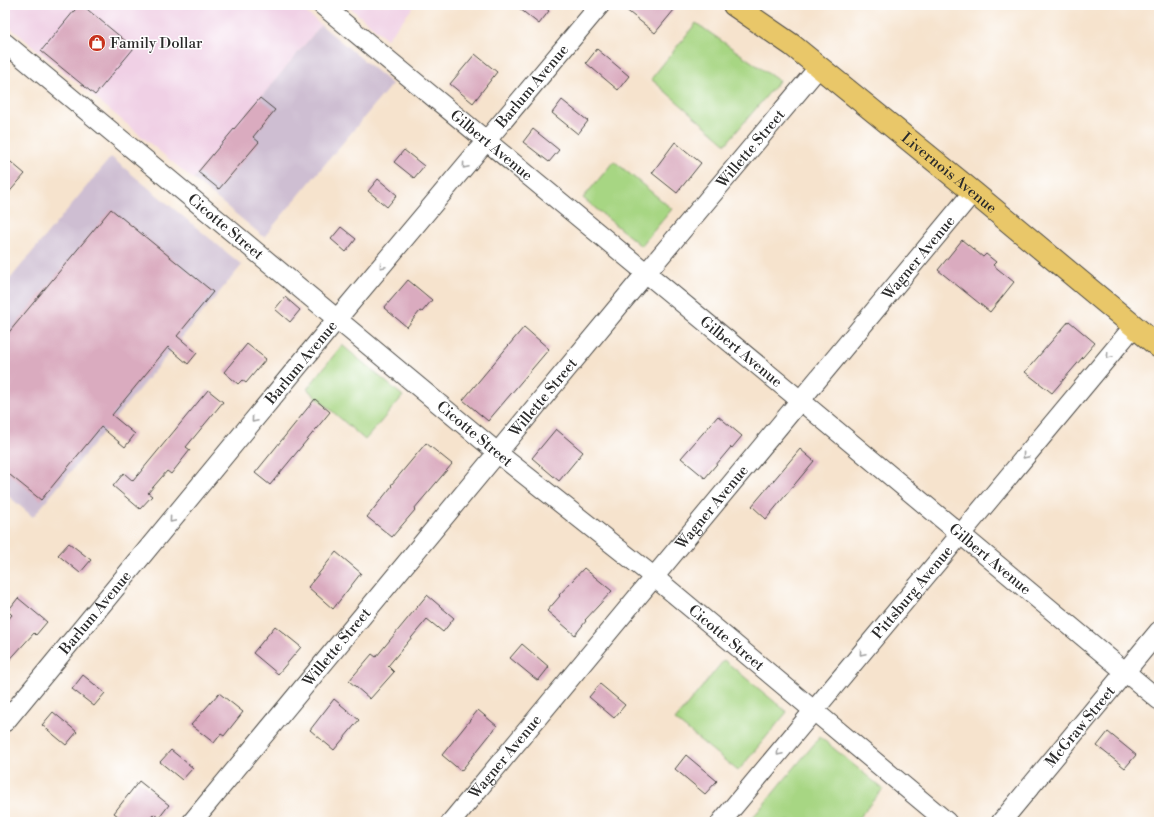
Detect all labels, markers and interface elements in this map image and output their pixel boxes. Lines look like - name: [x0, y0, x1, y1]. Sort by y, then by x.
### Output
- shop icon: Family Dollar: [87, 33, 107, 53]
- place label: Family Dollar: [110, 34, 203, 53]
- street label: Barlum Avenue: [491, 41, 573, 133]
- street label: Willette Street: [712, 105, 790, 193]
- street label: Gilbert Avenue: [446, 106, 536, 185]
- street label: Livernois Avenue: [897, 129, 1001, 218]
- one-way arrow: [463, 161, 470, 169]
- street label: Cicotte Street: [183, 190, 268, 264]
- street label: Wagner Avenue: [878, 212, 959, 305]
- one-way arrow: [379, 261, 386, 269]
- street label: Gilbert Avenue: [696, 312, 786, 392]
- street label: Barlum Avenue: [261, 317, 342, 409]
- one-way arrow: [1106, 351, 1113, 358]
- street label: Willette Street: [505, 354, 582, 442]
- street label: Cicotte Street: [433, 397, 517, 472]
- one-way arrow: [252, 415, 259, 423]
- one-way arrow: [1023, 451, 1030, 458]
- street label: Wagner Avenue: [671, 461, 753, 554]
- one-way arrow: [169, 516, 176, 523]
- street label: Gilbert Avenue: [945, 520, 1035, 599]
- street label: Pittsburg Avenue: [868, 542, 957, 643]
- street label: Barlum Avenue: [55, 567, 136, 659]
- street label: Cicotte Street: [684, 601, 769, 676]
- street label: Willette Street: [298, 604, 376, 691]
- one-way arrow: [860, 648, 867, 655]
- street label: McGraw Street: [1041, 682, 1120, 771]
- street label: Wagner Avenue: [465, 711, 546, 804]
- one-way arrow: [776, 748, 783, 755]

